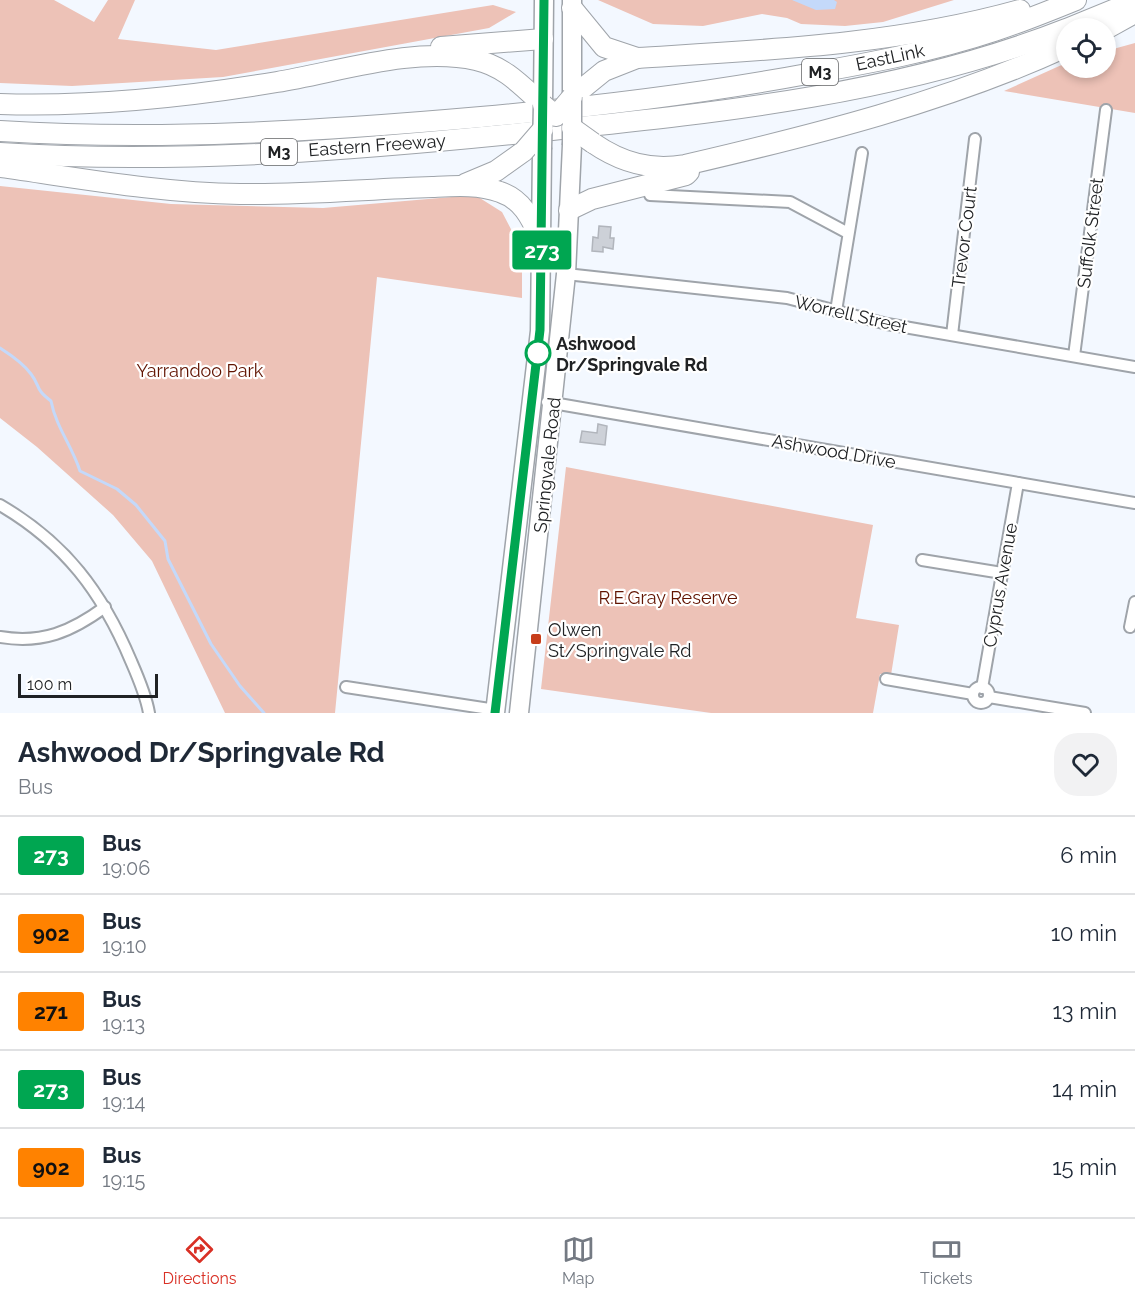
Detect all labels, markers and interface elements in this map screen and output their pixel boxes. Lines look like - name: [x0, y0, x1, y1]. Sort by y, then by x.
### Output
- map controls: [1056, 18, 1116, 78]
- button: locate: [1056, 18, 1116, 78]
- street label: EastLink: [854, 39, 927, 75]
- road number: M3: [802, 59, 838, 85]
- street label: Eastern Freeway: [308, 130, 447, 160]
- road number: M3: [261, 139, 297, 165]
- street label: Suffolk Street: [1073, 176, 1107, 290]
- street label: Trevor Court: [947, 185, 981, 289]
- line badge: 273: [508, 230, 576, 270]
- text: 273: [524, 238, 560, 263]
- street label: Worrell Street: [793, 291, 909, 337]
- place label: Ashwood Dr/Springvale Rd: [556, 333, 708, 375]
- marker: Ashwood Dr/Springvale Rd: [525, 340, 551, 366]
- park label: Yarrandoo Park: [137, 360, 264, 381]
- street label: Springvale Road: [529, 396, 565, 534]
- street label: Ashwood Drive: [770, 430, 898, 472]
- street label: Cyprus Avenue: [979, 521, 1021, 649]
- park label: R.E.Gray Reserve: [598, 587, 738, 608]
- place label: Olwen St/Springvale Rd: [548, 619, 691, 661]
- marker: Olwen St/Springvale Rd: [529, 632, 543, 646]
- scale bar: [18, 671, 158, 698]
- text: 100 m: [27, 675, 72, 694]
- button: heart: [1054, 733, 1117, 796]
- text: Ashwood Dr/Springvale Rd: [18, 736, 385, 769]
- text: Bus: [18, 775, 53, 799]
- text: Bus: [102, 830, 141, 856]
- text: 6 min: [1060, 842, 1117, 868]
- text: 273: [33, 843, 69, 868]
- text: 19:06: [102, 856, 150, 880]
- text: Bus: [102, 908, 141, 934]
- text: 10 min: [1051, 920, 1117, 946]
- text: 902: [32, 921, 70, 946]
- text: 19:10: [102, 934, 147, 958]
- text: Bus: [102, 986, 141, 1012]
- text: 13 min: [1052, 998, 1117, 1024]
- text: 271: [34, 999, 68, 1024]
- text: 19:13: [102, 1012, 145, 1036]
- text: Bus: [102, 1064, 141, 1090]
- text: 14 min: [1052, 1076, 1117, 1102]
- text: 273: [33, 1077, 69, 1102]
- text: 19:14: [102, 1090, 146, 1114]
- text: Bus: [102, 1142, 141, 1168]
- text: 15 min: [1052, 1154, 1117, 1180]
- text: 902: [32, 1155, 70, 1180]
- text: 19:15: [102, 1168, 146, 1192]
- tab: Directions: [163, 1233, 236, 1288]
- tab: Map: [562, 1233, 595, 1288]
- tab: Tickets: [920, 1233, 972, 1288]

